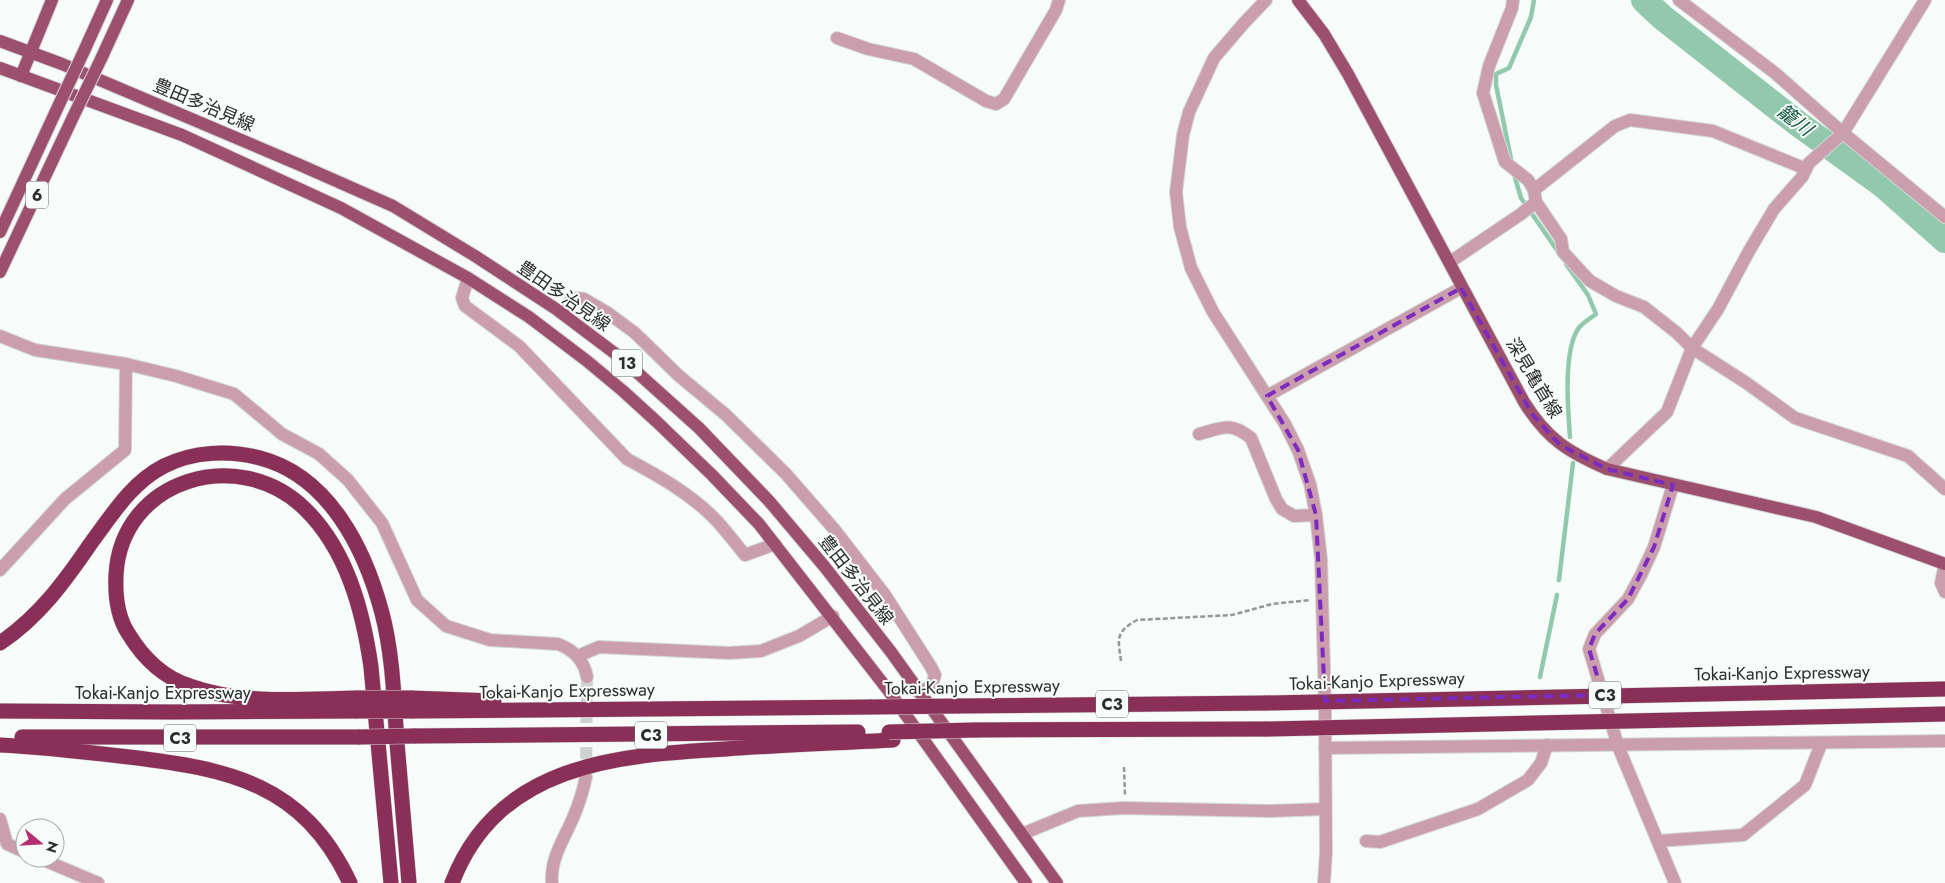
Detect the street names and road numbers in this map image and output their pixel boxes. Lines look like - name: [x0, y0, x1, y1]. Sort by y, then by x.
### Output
- street label: 豊田多治見線: [149, 72, 259, 138]
- road number: 6: [26, 182, 48, 208]
- street label: 豊田多治見線: [512, 254, 616, 338]
- street label: 深見亀首線: [1500, 333, 1568, 423]
- road number: 13: [612, 349, 642, 376]
- street label: 豊田多治見線: [813, 529, 899, 631]
- street label: Tokai-Kanjo Expressway: [1694, 658, 1870, 688]
- street label: Tokai-Kanjo Expressway: [1289, 665, 1465, 697]
- street label: Tokai-Kanjo Expressway: [884, 672, 1060, 702]
- street label: Tokai-Kanjo Expressway: [479, 676, 655, 706]
- street label: Tokai-Kanjo Expressway: [75, 680, 251, 706]
- road number: C3: [1589, 682, 1621, 708]
- road number: C3: [1096, 691, 1128, 718]
- road number: C3: [635, 722, 667, 748]
- road number: C3: [164, 724, 196, 751]

